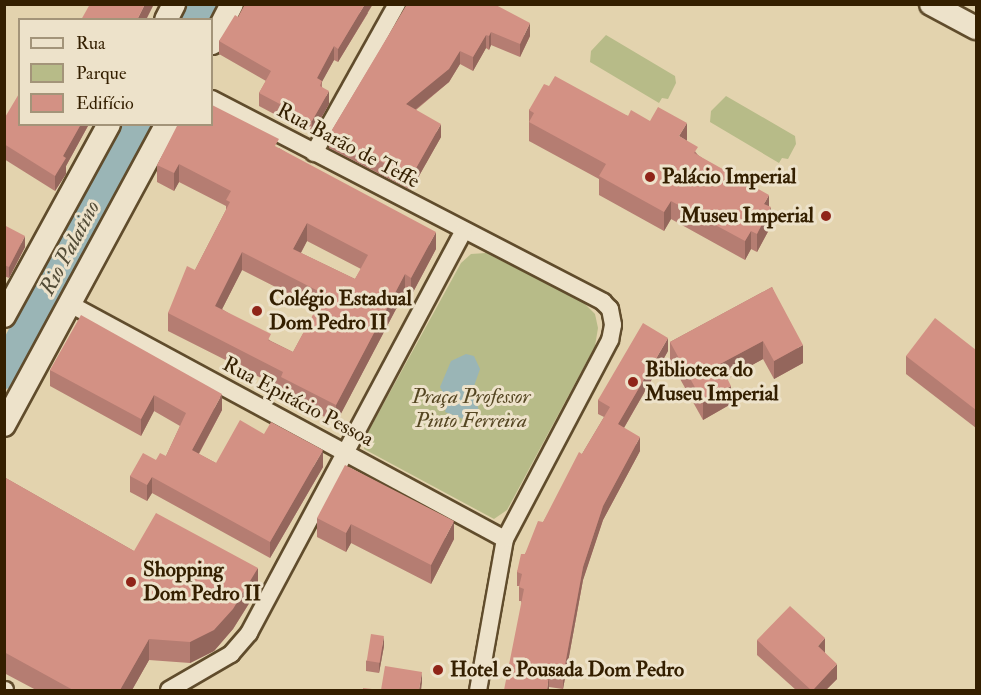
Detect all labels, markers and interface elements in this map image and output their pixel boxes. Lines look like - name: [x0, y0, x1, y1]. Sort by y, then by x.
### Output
- legend: [18, 18, 213, 126]
- text: Rua: [76, 32, 105, 55]
- text: Parque: [76, 62, 126, 85]
- text: Edifício: [76, 92, 134, 115]
- street label: Rua Barão de Teffe: [272, 98, 424, 194]
- place label: Palácio Imperial: [662, 164, 796, 190]
- marker: Palácio Imperial: [643, 170, 657, 184]
- water label: Rio Palatino: [34, 196, 106, 300]
- place label: Museu Imperial: [680, 203, 814, 229]
- marker: Museu Imperial: [819, 209, 833, 223]
- place label: Colégio Estadual Dom Pedro II: [269, 286, 412, 336]
- marker: Colégio Estadual Dom Pedro II: [250, 304, 264, 318]
- street label: Rua Epitácio Pessoa: [218, 352, 378, 452]
- place label: Biblioteca do Museu Imperial: [645, 357, 779, 407]
- marker: Biblioteca do Museu Imperial: [626, 375, 640, 389]
- park label: Praça Professor Pinto Ferreira: [412, 384, 530, 434]
- place label: Shopping Dom Pedro II: [143, 557, 261, 607]
- marker: Shopping Dom Pedro II: [124, 575, 138, 589]
- place label: Hotel e Pousada Dom Pedro: [450, 657, 684, 683]
- marker: Hotel e Pousada Dom Pedro: [431, 663, 445, 677]

